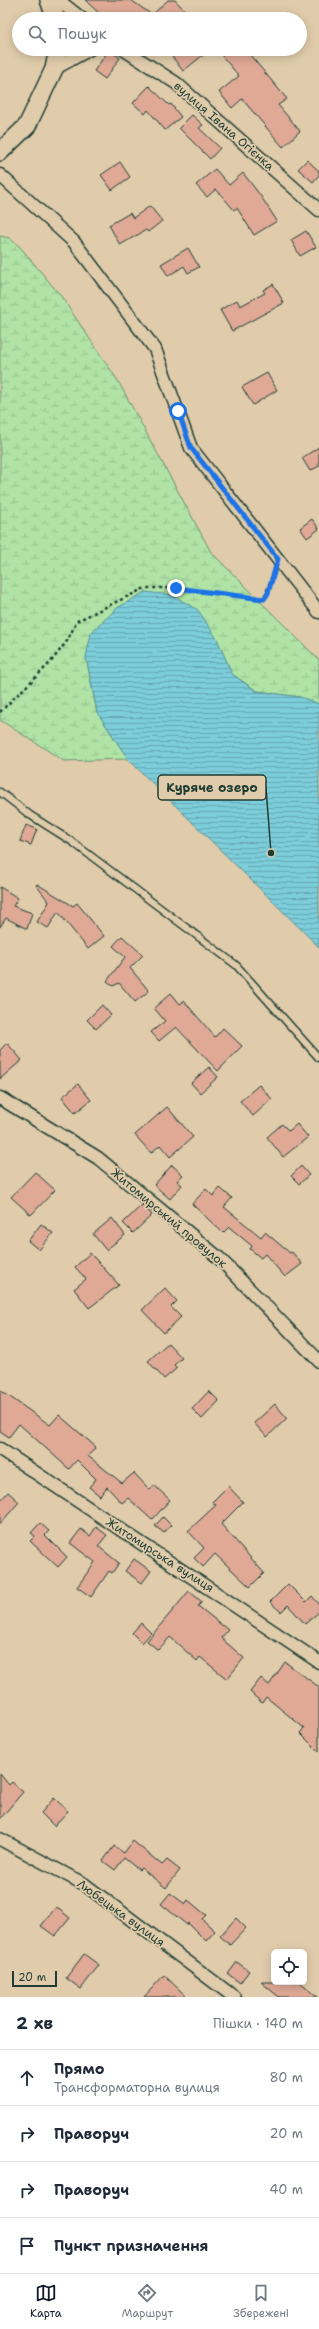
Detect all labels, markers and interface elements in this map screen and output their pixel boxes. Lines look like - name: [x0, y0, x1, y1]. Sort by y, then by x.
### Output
- search box: [12, 12, 307, 56]
- icon: search: [26, 23, 48, 45]
- text: Пошук: [58, 24, 107, 44]
- street label: вулиця Івана Огієнка: [170, 78, 278, 174]
- route start: [169, 402, 187, 420]
- route end: [167, 579, 185, 597]
- callout: Куряче озеро: [158, 775, 266, 800]
- text: Куряче озеро: [166, 779, 258, 796]
- street label: Житомирський провулок: [108, 1165, 231, 1272]
- street label: Житомирська вулиця: [103, 1514, 217, 1596]
- street label: Любецька вулиця: [74, 1876, 168, 1950]
- map controls: [271, 1949, 307, 1985]
- button: locate: [271, 1949, 307, 1985]
- scale bar: [12, 1969, 57, 1988]
- text: 20 m: [18, 1970, 46, 1985]
- text: 2 хв: [16, 2012, 53, 2034]
- text: Пішки · 140 m: [213, 2015, 303, 2032]
- text: Прямо: [54, 2059, 104, 2079]
- icon: ahead: [16, 2067, 38, 2089]
- text: 80 m: [269, 2069, 303, 2086]
- text: Трансформаторна вулиця: [54, 2079, 220, 2096]
- icon: right: [16, 2123, 38, 2145]
- text: Праворуч: [54, 2124, 129, 2144]
- text: 20 m: [270, 2125, 303, 2142]
- icon: right: [16, 2179, 38, 2201]
- text: Праворуч: [54, 2180, 129, 2200]
- text: 40 m: [269, 2181, 303, 2198]
- icon: arrive: [16, 2235, 38, 2257]
- text: Пункт призначення: [54, 2236, 209, 2256]
- tab: Карта: [30, 2282, 62, 2321]
- tab: Маршрут: [122, 2282, 173, 2321]
- tab: Збережені: [233, 2282, 289, 2321]

